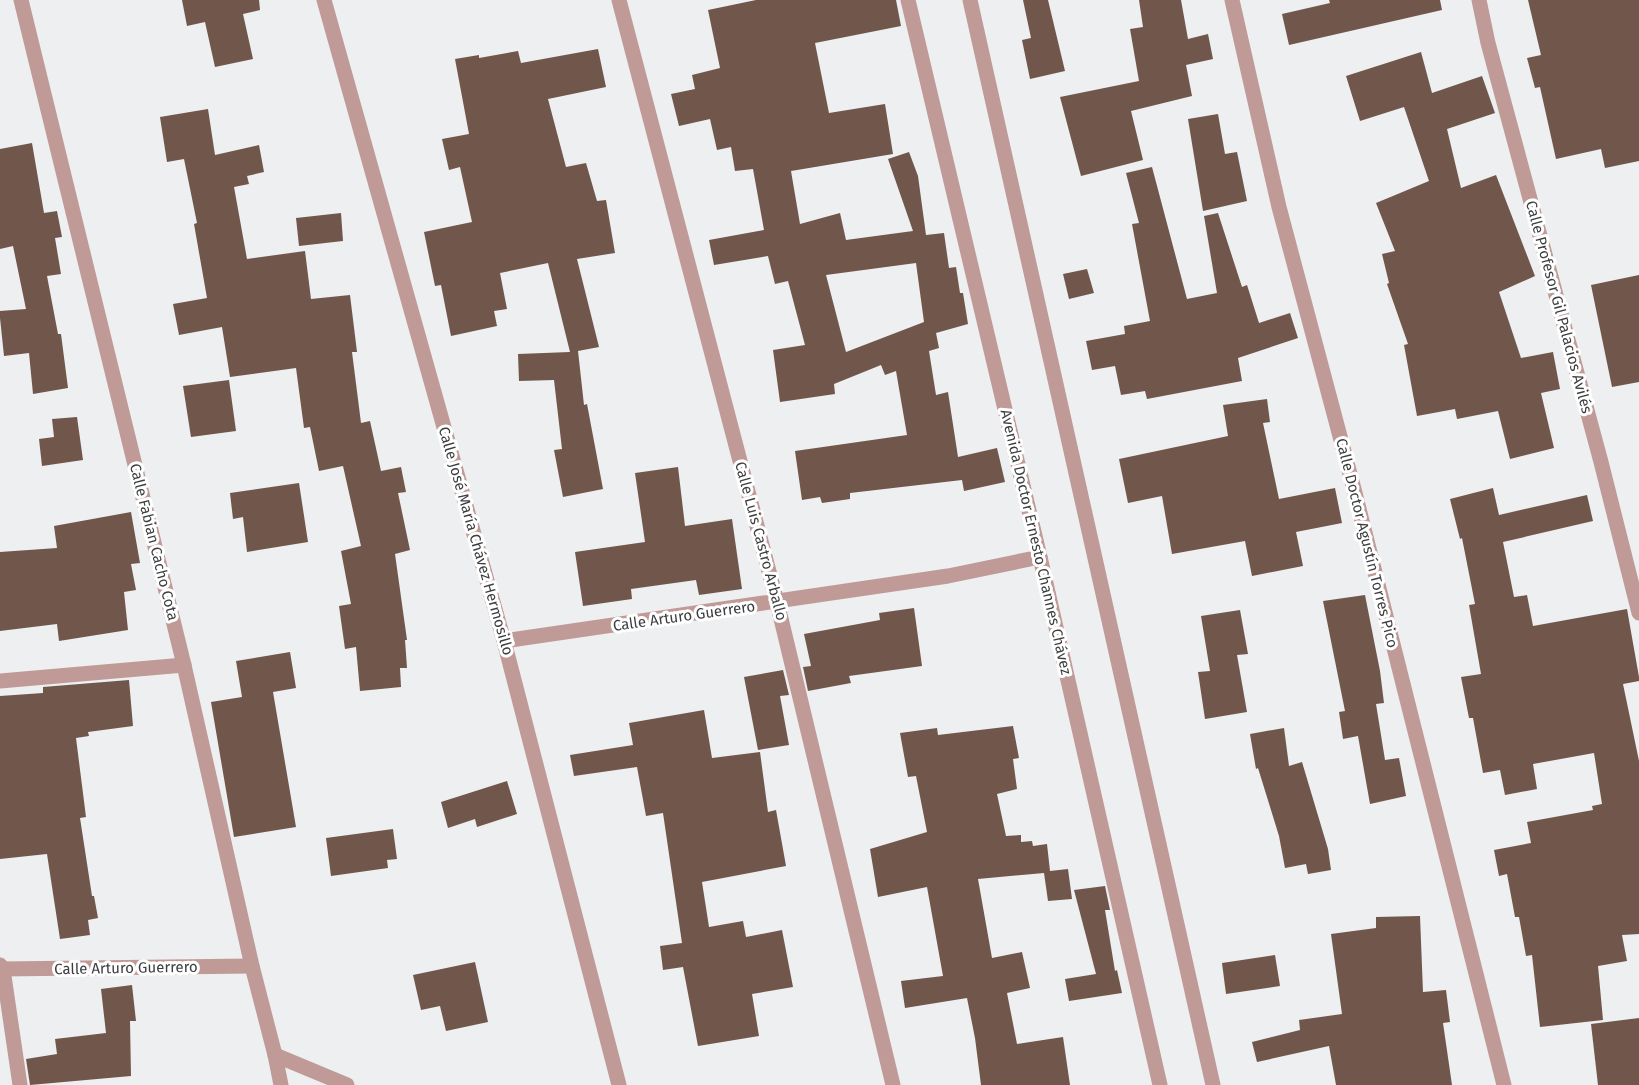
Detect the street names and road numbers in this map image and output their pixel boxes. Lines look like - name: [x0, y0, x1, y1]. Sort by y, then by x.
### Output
- street label: Calle Profesor Gil Palacios Avilés: [1522, 199, 1596, 415]
- street label: Avenida Doctor Ernesto Channes Chávez: [997, 407, 1075, 677]
- street label: Calle José María Chávez Hermosillo: [435, 425, 517, 657]
- street label: Calle Doctor Agustín Torres Pico: [1332, 436, 1402, 650]
- street label: Calle Luis Castro Arballo: [731, 460, 791, 622]
- street label: Calle Fabian Cacho Cota: [126, 462, 182, 622]
- street label: Calle Arturo Guerrero: [612, 597, 756, 635]
- street label: Calle Arturo Guerrero: [54, 958, 198, 978]

